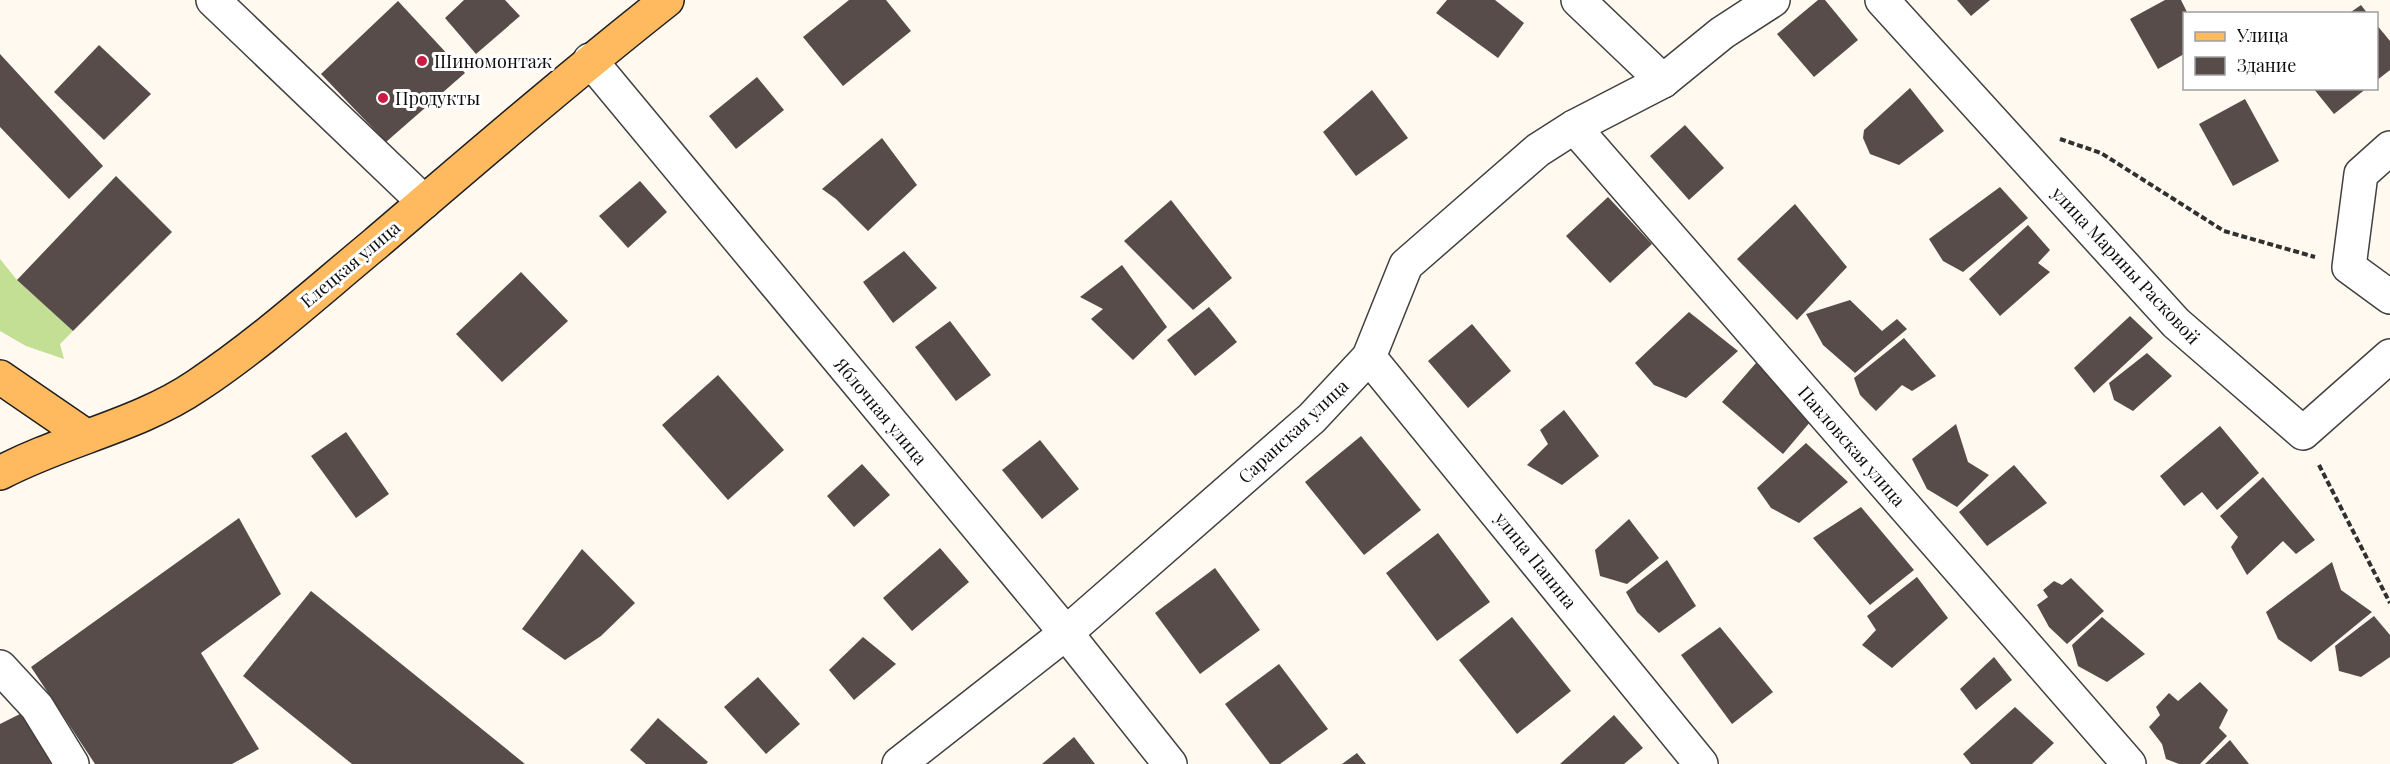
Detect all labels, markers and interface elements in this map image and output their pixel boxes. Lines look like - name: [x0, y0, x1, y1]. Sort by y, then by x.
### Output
- legend: [2183, 12, 2378, 90]
- text: Улица: [2236, 23, 2288, 47]
- place label: Шиномонтаж: [434, 49, 552, 73]
- text: Здание: [2237, 53, 2296, 77]
- marker: Шиномонтаж: [415, 54, 429, 68]
- place label: Продукты: [395, 86, 480, 110]
- marker: Продукты: [376, 91, 390, 105]
- street label: улица Марины Расковой: [2046, 180, 2206, 349]
- street label: Елецкая улица: [295, 215, 405, 313]
- street label: Яблочная улица: [829, 352, 933, 469]
- street label: Саранская улица: [1233, 374, 1353, 488]
- street label: Павловская улица: [1793, 381, 1911, 511]
- street label: улица Панина: [1489, 506, 1582, 613]

